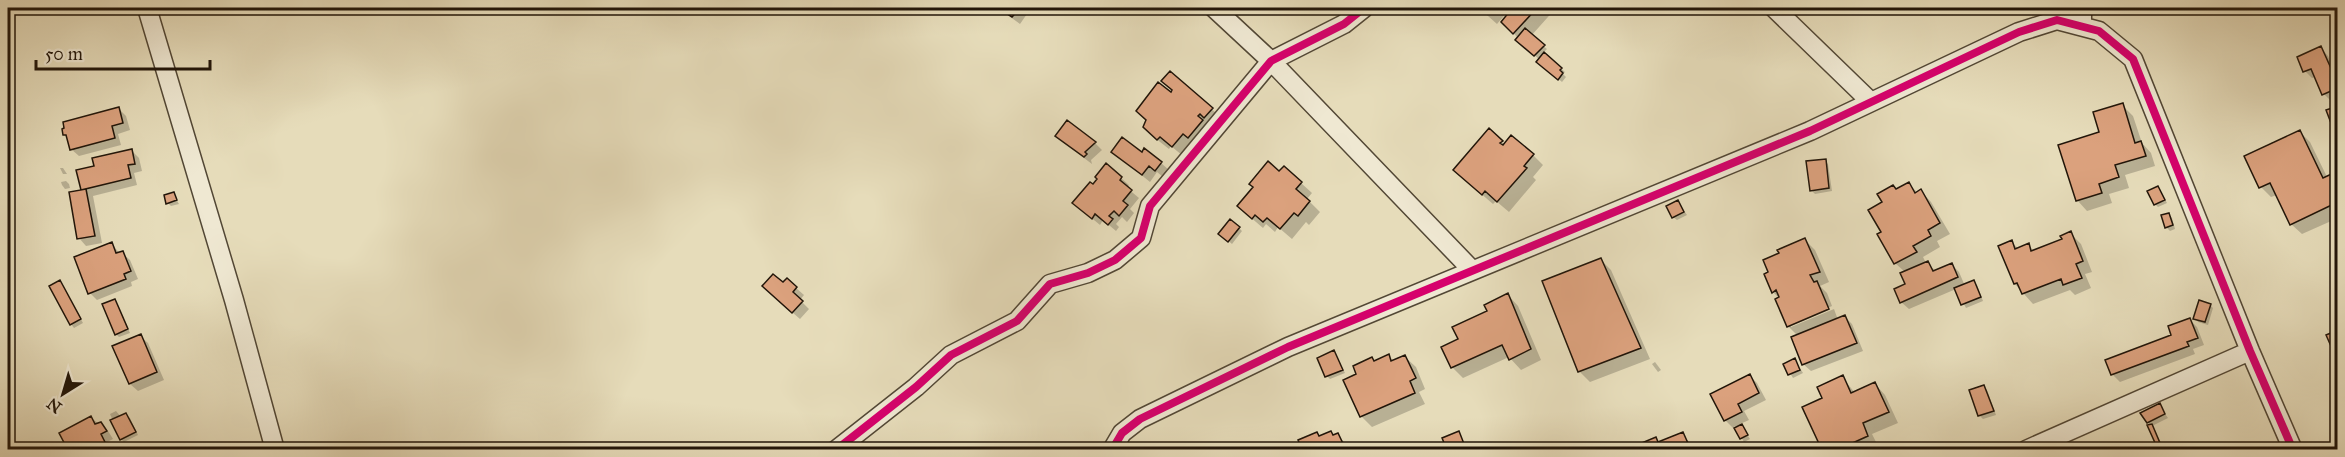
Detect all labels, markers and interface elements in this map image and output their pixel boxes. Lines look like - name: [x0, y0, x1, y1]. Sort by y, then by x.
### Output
- scale bar: [36, 33, 210, 71]
- text: 50 m: [45, 43, 83, 65]
- north arrow: [33, 364, 93, 424]
- text: N: [43, 394, 65, 417]

